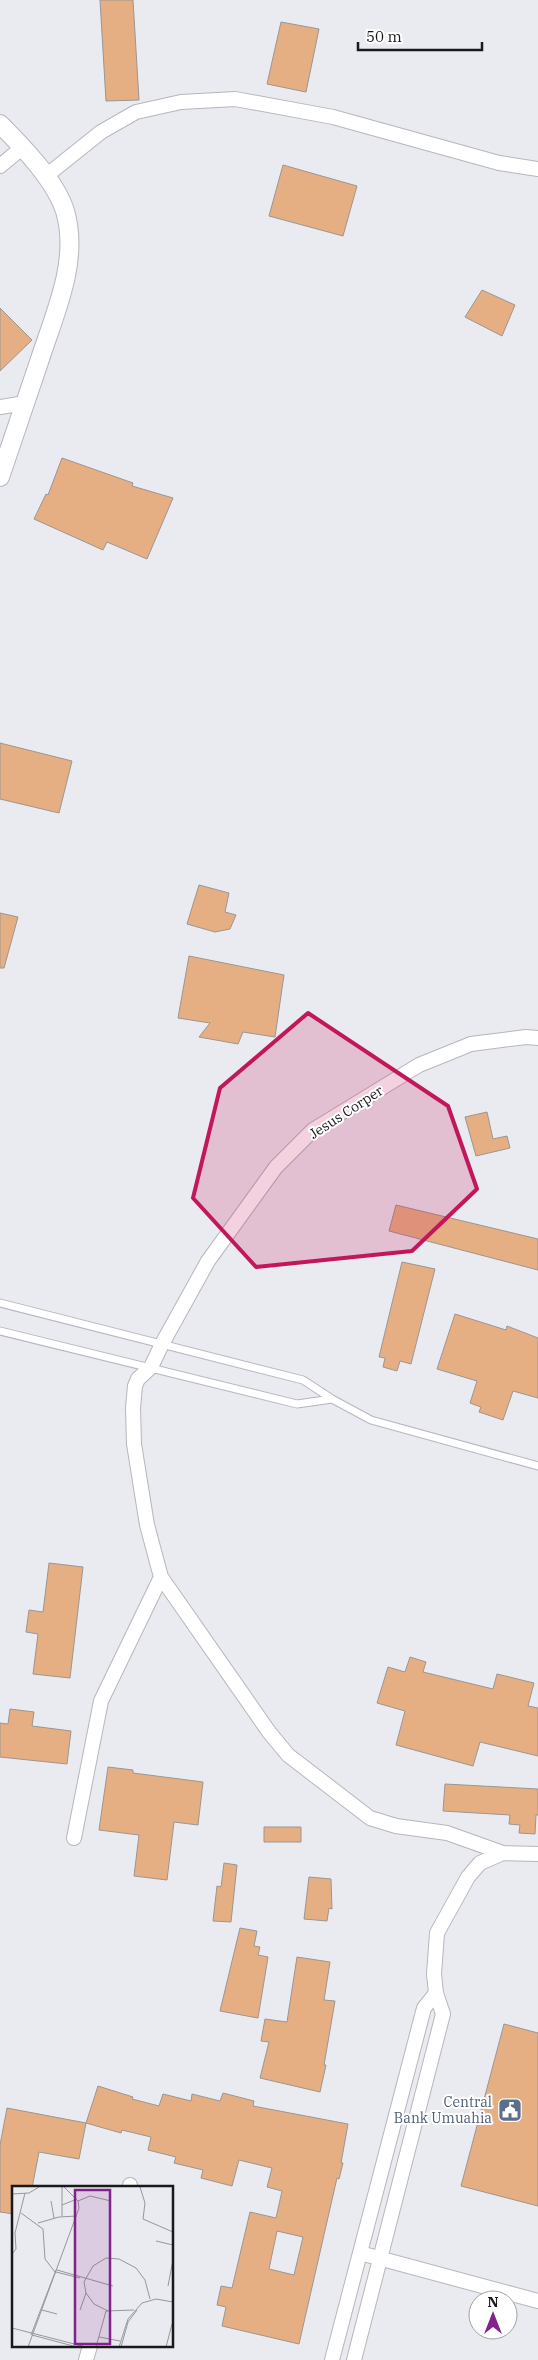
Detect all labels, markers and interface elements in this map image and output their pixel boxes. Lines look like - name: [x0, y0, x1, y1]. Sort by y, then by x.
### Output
- scale bar: [358, 20, 482, 52]
- text: 50 m: [366, 27, 402, 46]
- street label: Jesus Corper: [306, 1081, 387, 1143]
- place label: Central Bank Umuahia: [394, 2093, 492, 2127]
- public building icon: Central Bank Umuahia: [497, 2097, 523, 2123]
- inset map: [12, 2186, 174, 2348]
- north arrow: [468, 2290, 518, 2340]
- text: N: [487, 2293, 499, 2311]

